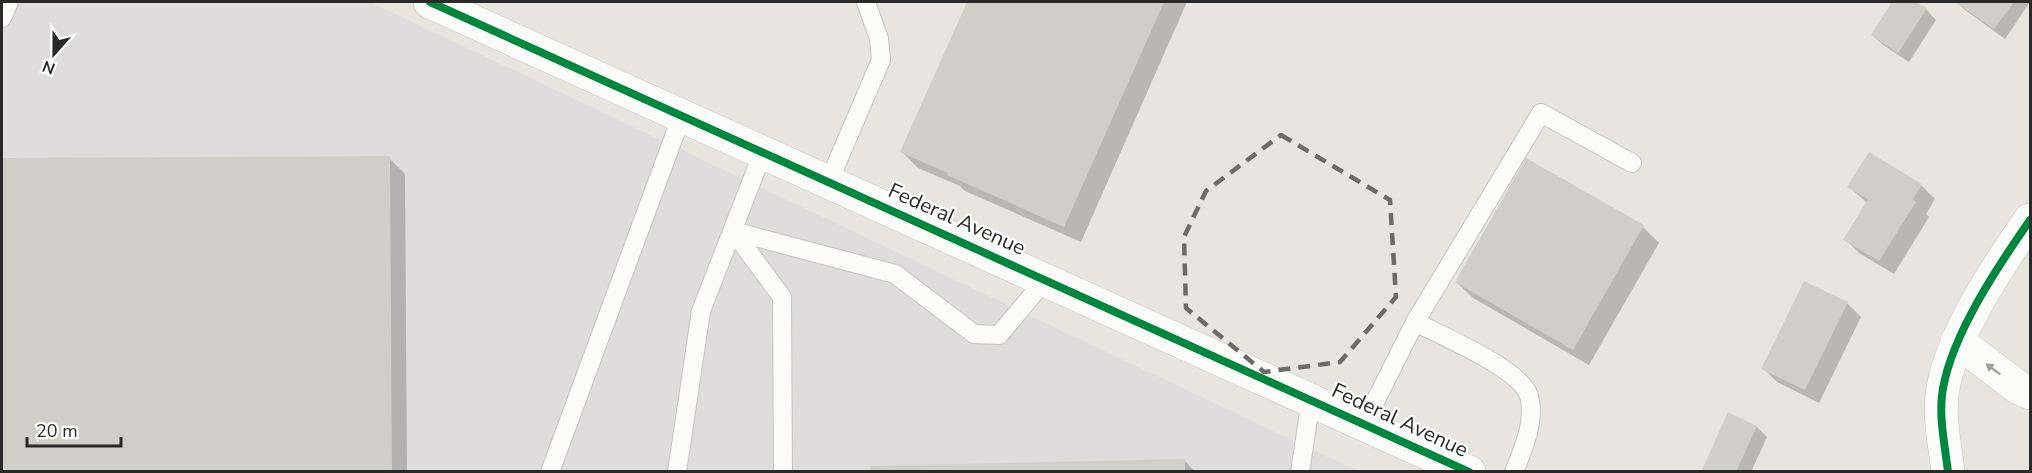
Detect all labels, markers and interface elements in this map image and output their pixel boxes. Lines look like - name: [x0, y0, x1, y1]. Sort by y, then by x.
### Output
- north arrow: [24, 24, 84, 84]
- text: N: [39, 55, 59, 79]
- street label: Federal Avenue: [884, 176, 1030, 262]
- one-way arrow: [1986, 363, 2001, 375]
- street label: Federal Avenue: [1327, 376, 1473, 464]
- scale bar: [27, 410, 122, 448]
- text: 20 m: [36, 419, 78, 443]

